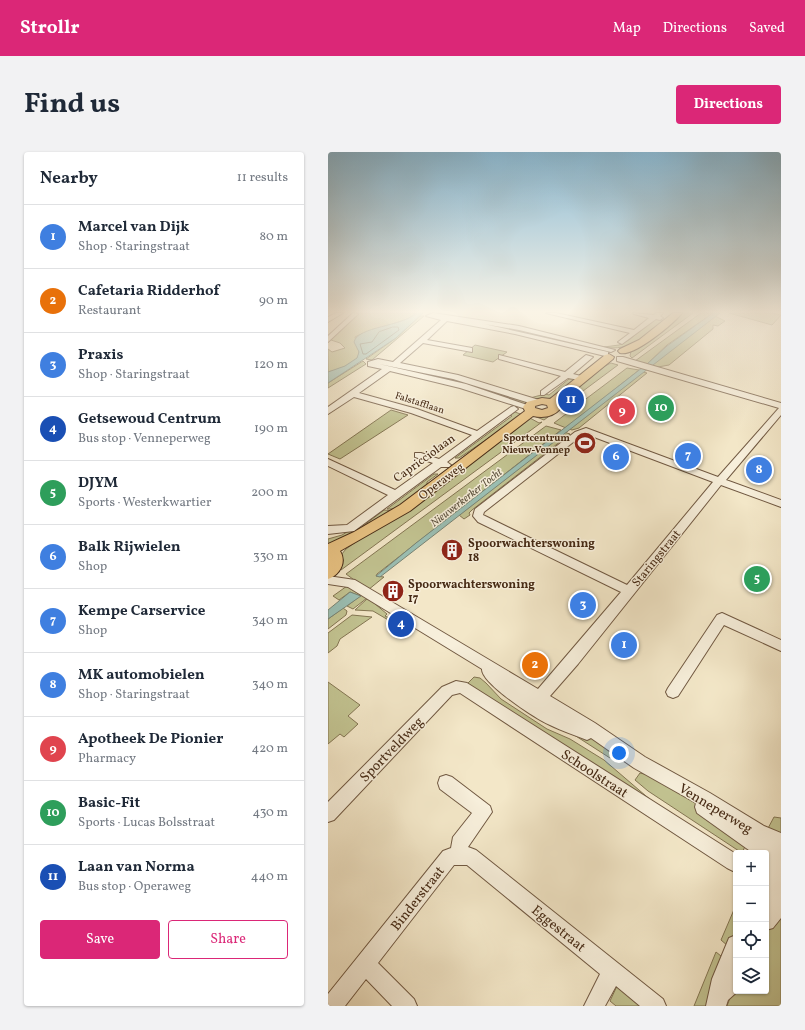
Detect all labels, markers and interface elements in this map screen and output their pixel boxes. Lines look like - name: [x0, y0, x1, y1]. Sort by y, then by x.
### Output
- text: Strollr: [20, 15, 80, 41]
- text: Map: [613, 19, 641, 38]
- text: Directions: [663, 19, 727, 38]
- text: Saved: [749, 19, 785, 38]
- text: Find us: [24, 85, 120, 124]
- button: Directions: [676, 85, 781, 124]
- text: Nearby: [40, 167, 98, 190]
- text: 11 results: [237, 169, 288, 187]
- text: Marcel van Dijk: [78, 217, 189, 238]
- text: 1: [50, 228, 56, 246]
- text: 80 m: [259, 228, 288, 246]
- text: Shop · Staringstraat: [78, 238, 190, 256]
- text: Cafetaria Ridderhof: [78, 281, 220, 302]
- text: 2: [50, 292, 56, 310]
- text: 90 m: [259, 292, 288, 310]
- text: Restaurant: [78, 302, 141, 320]
- text: Praxis: [78, 345, 124, 366]
- text: 3: [50, 356, 56, 374]
- text: 120 m: [254, 356, 288, 374]
- text: Shop · Staringstraat: [78, 366, 190, 384]
- pin: 11: [558, 385, 584, 415]
- street label: Falstafflaan: [393, 388, 446, 418]
- pin: 10: [648, 393, 674, 423]
- pin: 9: [609, 396, 635, 426]
- text: Getsewoud Centrum: [78, 409, 221, 430]
- text: 4: [49, 420, 57, 438]
- text: 190 m: [254, 420, 288, 438]
- text: Bus stop · Venneperweg: [78, 430, 211, 448]
- sports icon: Sportcentrum Nieuw-Vennep: [572, 430, 598, 456]
- street label: Capricciolaan: [391, 431, 459, 487]
- place label: Sportcentrum Nieuw-Vennep: [502, 431, 570, 457]
- pin: 7: [675, 441, 701, 471]
- pin: 6: [603, 442, 629, 472]
- pin: 8: [746, 455, 772, 485]
- street label: Operaweg: [416, 459, 468, 504]
- water label: Nieuwerkerker Tocht: [428, 465, 506, 531]
- text: DJYM: [78, 473, 118, 494]
- text: 5: [50, 484, 56, 502]
- text: 200 m: [251, 484, 288, 502]
- text: Sports · Westerkwartier: [78, 494, 211, 512]
- street label: Staringstraat: [629, 527, 685, 591]
- place label: Spoorwachterswoning 18: [468, 536, 595, 566]
- text: Balk Rijwielen: [78, 537, 181, 558]
- building icon: Spoorwachterswoning 18: [439, 537, 465, 563]
- text: 6: [49, 548, 57, 566]
- text: 330 m: [253, 548, 288, 566]
- text: Shop: [78, 558, 107, 576]
- pin: 5: [744, 564, 770, 594]
- place label: Spoorwachterswoning 17: [408, 577, 535, 607]
- building icon: Spoorwachterswoning 17: [380, 578, 406, 604]
- pin: 3: [570, 590, 596, 620]
- text: Kempe Carservice: [78, 601, 205, 622]
- pin: 4: [388, 609, 414, 639]
- text: 7: [50, 612, 56, 630]
- text: 340 m: [252, 612, 288, 630]
- text: Shop: [78, 622, 107, 640]
- pin: 1: [611, 630, 637, 660]
- pin: 2: [522, 650, 548, 680]
- text: MK automobielen: [78, 665, 205, 686]
- text: 8: [49, 676, 57, 694]
- text: 340 m: [252, 676, 288, 694]
- text: Shop · Staringstraat: [78, 686, 190, 704]
- street label: Sportveldweg: [356, 713, 428, 787]
- text: Apotheek De Pionier: [78, 729, 223, 750]
- text: 9: [49, 740, 57, 758]
- text: 420 m: [251, 740, 288, 758]
- your location: [609, 743, 629, 763]
- street label: Schoolstraat: [557, 746, 631, 803]
- text: Pharmacy: [78, 750, 136, 768]
- street label: Venneperweg: [675, 780, 756, 839]
- text: Basic-Fit: [78, 793, 140, 814]
- text: 10: [46, 804, 60, 822]
- text: 430 m: [252, 804, 288, 822]
- text: Sports · Lucas Bolsstraat: [78, 814, 215, 832]
- map controls: [733, 850, 769, 994]
- button: +: [733, 850, 769, 886]
- text: Laan van Norma: [78, 857, 195, 878]
- street label: Binderstraat: [387, 863, 449, 935]
- text: 11: [48, 868, 58, 886]
- text: 440 m: [251, 868, 288, 886]
- text: Bus stop · Operaweg: [78, 878, 191, 896]
- button: −: [733, 886, 769, 922]
- street label: Eggestraat: [527, 901, 589, 957]
- button: Save: [40, 920, 160, 959]
- button: Share: [168, 920, 288, 959]
- button: locate: [733, 922, 769, 958]
- button: layers: [733, 958, 769, 994]

